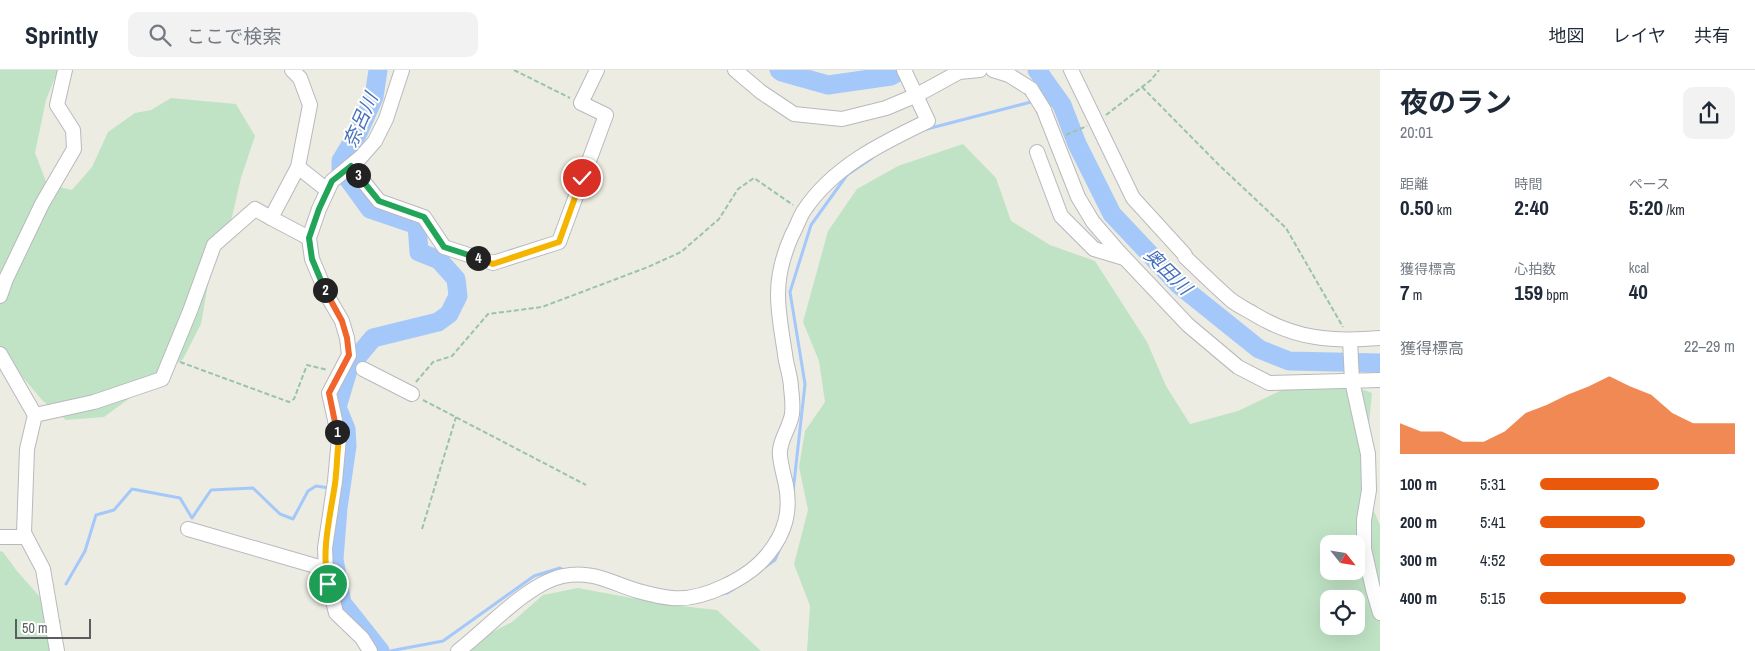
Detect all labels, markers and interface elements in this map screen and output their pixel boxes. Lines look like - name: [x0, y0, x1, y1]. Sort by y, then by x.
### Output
- search box: [128, 12, 478, 57]
- text: Sprintly: [25, 19, 98, 51]
- icon: search: [146, 21, 174, 49]
- text: ここで検索: [186, 23, 281, 49]
- text: 地図: [1549, 23, 1585, 48]
- text: レイヤ: [1613, 23, 1666, 48]
- text: 共有: [1694, 23, 1730, 48]
- text: 夜のラン: [1400, 83, 1512, 121]
- water label: 奈呂川: [337, 87, 384, 151]
- button: share: [1683, 87, 1735, 139]
- text: 20:01: [1400, 121, 1433, 143]
- pin: [561, 157, 603, 199]
- pin: 3: [346, 162, 370, 188]
- icon: check: [568, 164, 596, 192]
- text: 3: [355, 166, 362, 184]
- text: 距離: [1400, 175, 1428, 193]
- text: 時間: [1514, 175, 1542, 193]
- text: ペース: [1629, 175, 1670, 193]
- text: 0.50: [1400, 193, 1434, 222]
- text: 2:40: [1514, 193, 1549, 222]
- text: 5:20: [1629, 193, 1663, 222]
- text: km: [1434, 201, 1452, 219]
- text: /km: [1663, 201, 1685, 219]
- water label: 奥田川: [1138, 242, 1199, 302]
- pin: 4: [466, 246, 490, 270]
- text: 4: [475, 249, 482, 267]
- text: kcal: [1629, 259, 1649, 277]
- text: 獲得標高: [1400, 260, 1456, 278]
- text: 心拍数: [1514, 260, 1556, 278]
- text: 40: [1629, 277, 1648, 306]
- pin: 2: [312, 278, 338, 302]
- text: 7: [1400, 278, 1410, 307]
- text: 159: [1514, 278, 1543, 307]
- text: 2: [322, 281, 329, 299]
- text: m: [1410, 286, 1422, 304]
- text: bpm: [1543, 286, 1569, 304]
- text: 22–29 m: [1684, 335, 1735, 357]
- text: 獲得標高: [1400, 337, 1464, 359]
- pin: 1: [324, 420, 350, 444]
- text: 1: [334, 423, 341, 441]
- text: 100 m: [1400, 473, 1437, 495]
- text: 5:31: [1480, 473, 1506, 495]
- text: 200 m: [1400, 511, 1437, 533]
- text: 5:41: [1480, 511, 1506, 533]
- north arrow: [1320, 535, 1365, 580]
- map controls: [1320, 535, 1365, 635]
- text: 300 m: [1400, 549, 1437, 571]
- text: 4:52: [1480, 549, 1506, 571]
- pin: [307, 563, 349, 605]
- icon: arrive: [314, 570, 342, 598]
- text: 400 m: [1400, 587, 1437, 609]
- text: 5:15: [1480, 587, 1506, 609]
- button: locate: [1320, 590, 1365, 635]
- scale bar: [15, 616, 91, 639]
- text: 50 m: [22, 619, 48, 637]

